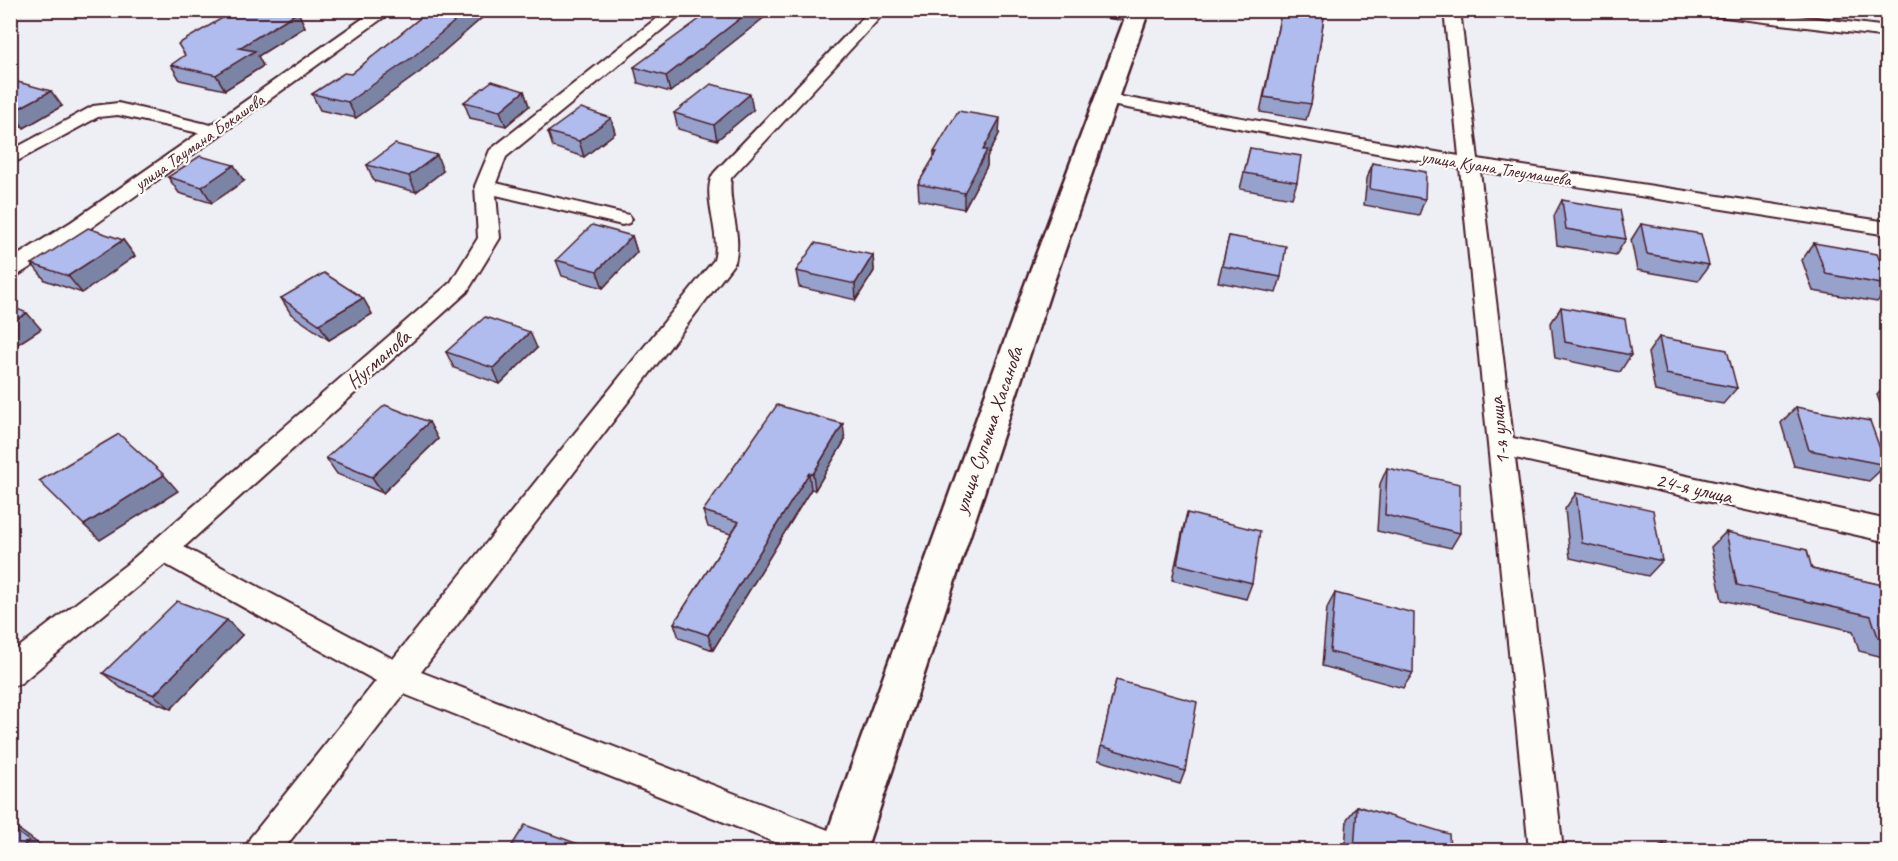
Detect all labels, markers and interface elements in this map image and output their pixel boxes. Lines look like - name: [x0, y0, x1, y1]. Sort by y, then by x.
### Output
- street label: улица Таумана Бокашева: [129, 88, 270, 196]
- street label: улица Куана Тлеумашева: [1419, 145, 1574, 191]
- street label: Нугманова: [340, 323, 417, 394]
- street label: улица Супыша Хасанова: [947, 342, 1029, 519]
- street label: 1-я улица: [1482, 394, 1515, 466]
- street label: 24-я улица: [1653, 467, 1737, 510]

